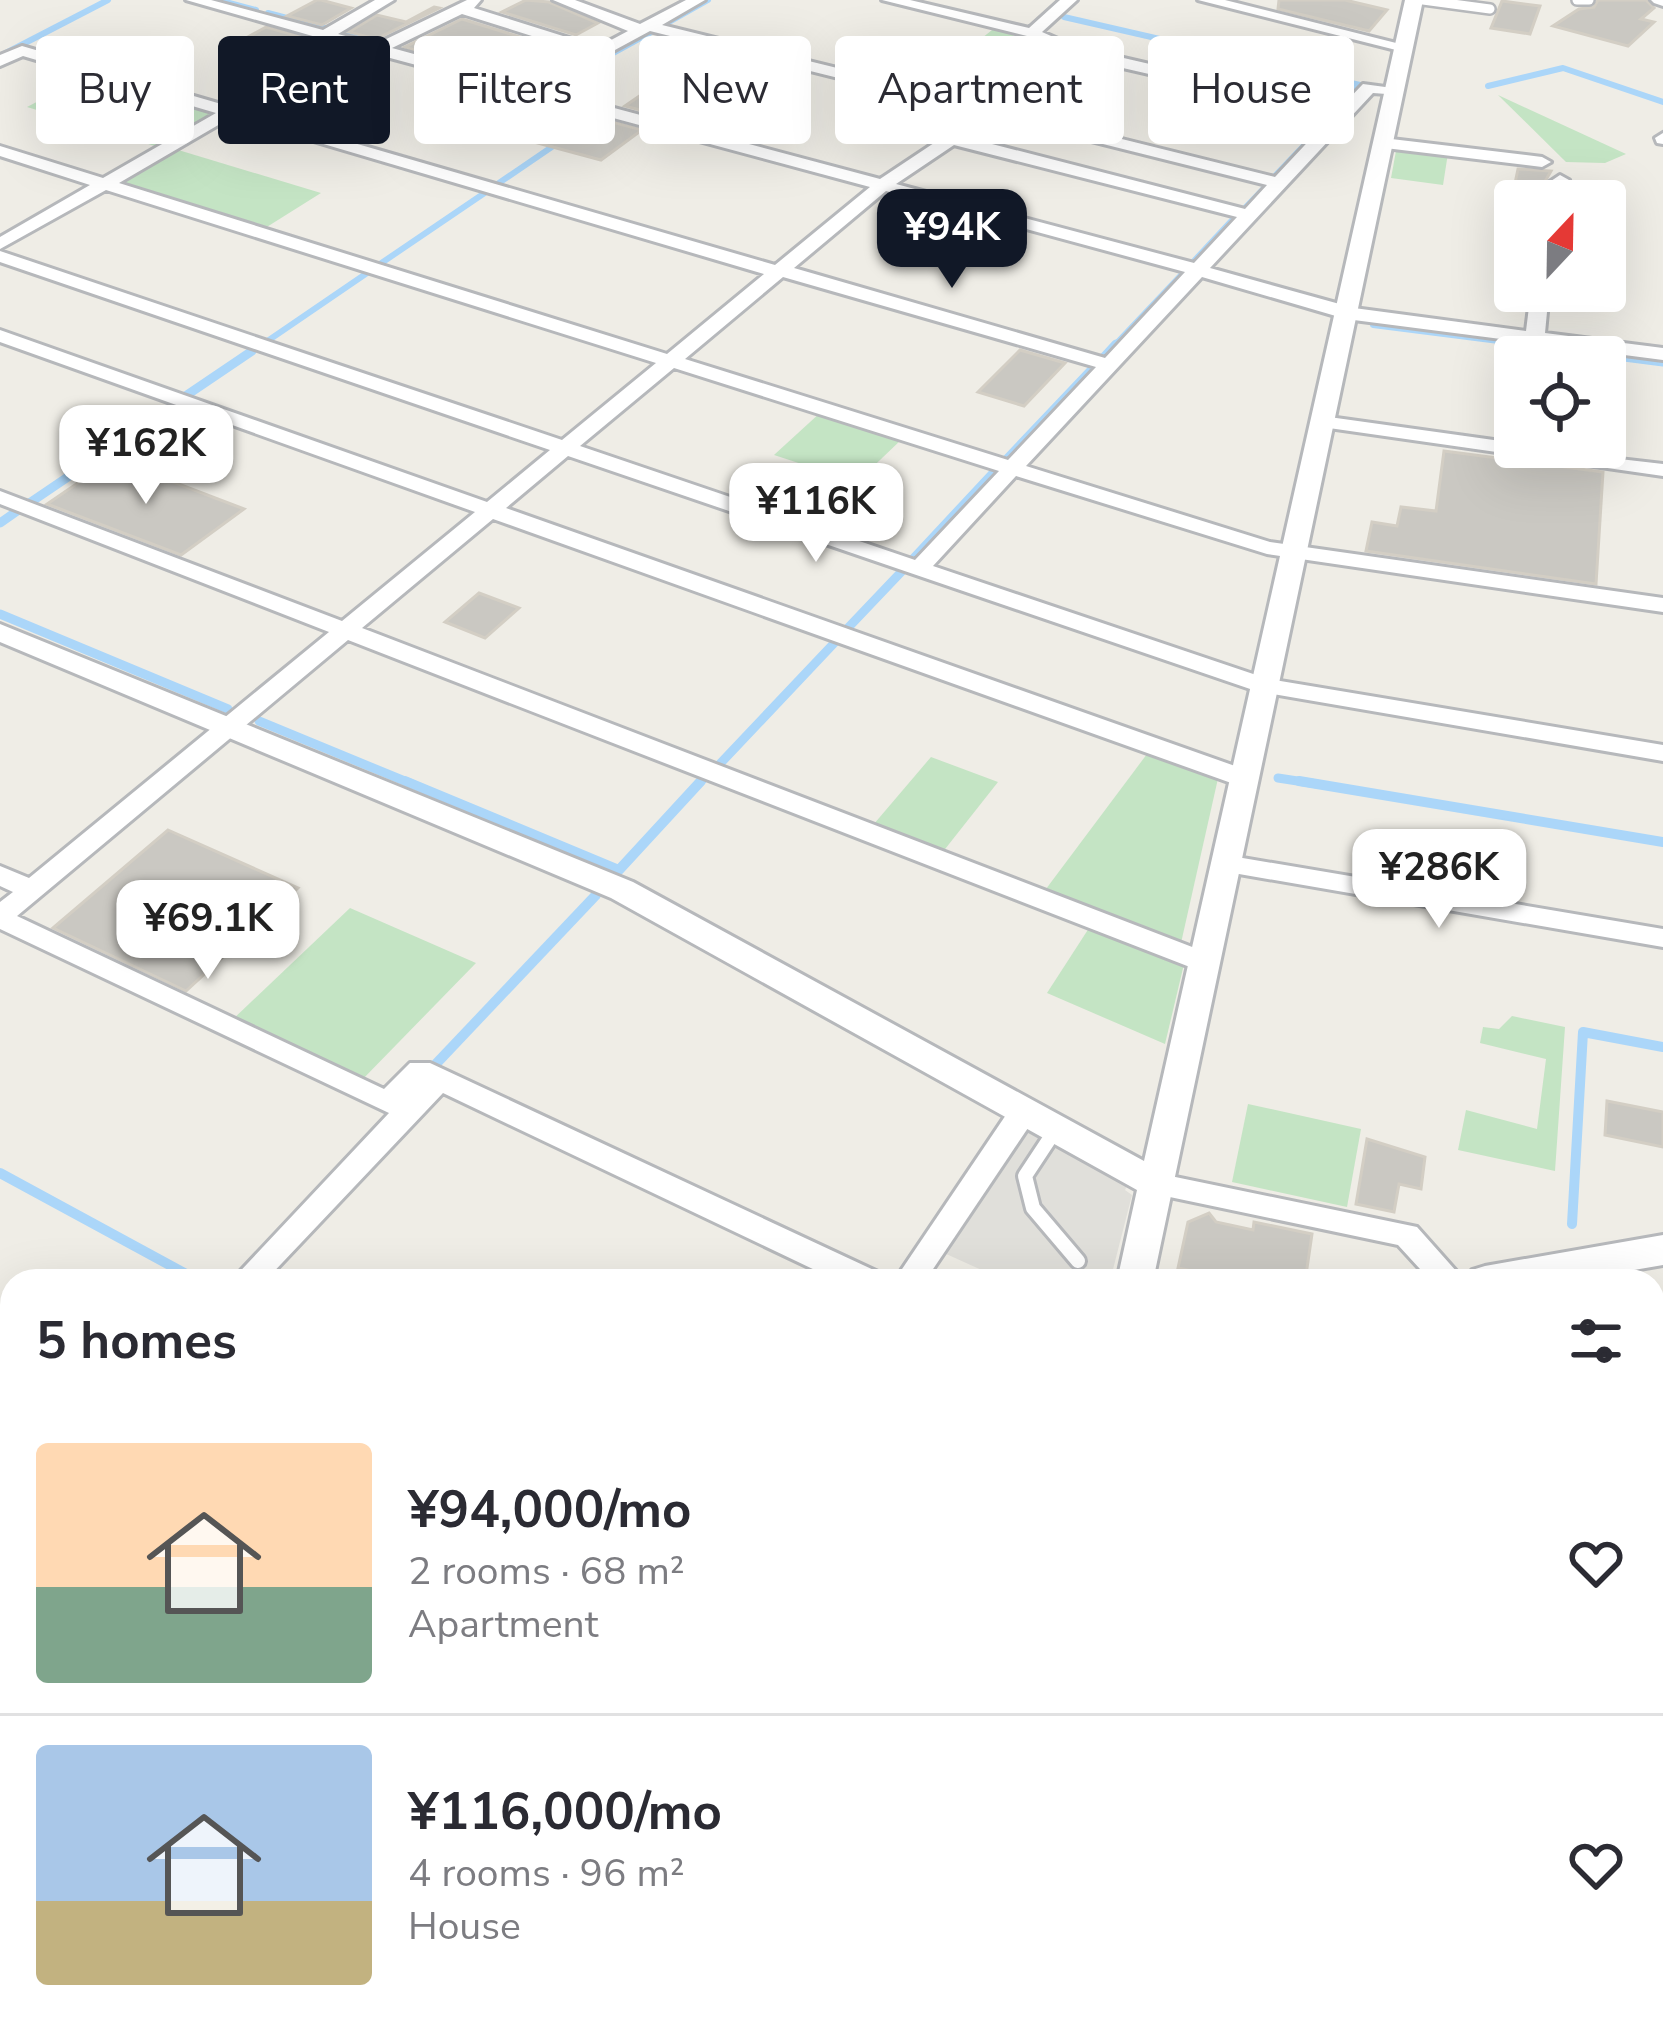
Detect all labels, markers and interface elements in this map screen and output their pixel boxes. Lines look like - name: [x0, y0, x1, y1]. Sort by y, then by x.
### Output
- chip: Buy: [36, 36, 194, 144]
- chip: Rent: [218, 36, 390, 144]
- chip: Filters: [414, 36, 615, 144]
- chip: New: [639, 36, 811, 144]
- chip: Apartment: [835, 36, 1124, 144]
- chip: House: [1148, 36, 1354, 144]
- north arrow: [1494, 180, 1626, 312]
- map controls: [1494, 180, 1626, 468]
- pin: ¥94K: [881, 189, 1023, 291]
- text: ¥94K: [904, 201, 1000, 254]
- button: locate: [1494, 336, 1626, 468]
- pin: ¥162K: [62, 405, 230, 507]
- text: ¥162K: [86, 417, 206, 470]
- pin: ¥116K: [732, 463, 900, 565]
- text: ¥116K: [756, 475, 876, 528]
- pin: ¥286K: [1355, 829, 1523, 931]
- text: ¥286K: [1379, 841, 1499, 894]
- pin: ¥69.1K: [110, 880, 306, 982]
- text: ¥69.1K: [143, 892, 273, 945]
- text: 5 homes: [36, 1306, 237, 1376]
- icon: filters: [1563, 1308, 1629, 1374]
- text: ¥94,000/mo: [408, 1475, 691, 1545]
- icon: home: [132, 1491, 276, 1635]
- icon: heart: [1563, 1530, 1629, 1596]
- text: 2 rooms · 68 m²: [408, 1545, 685, 1598]
- text: Apartment: [408, 1598, 598, 1651]
- text: ¥116,000/mo: [408, 1777, 722, 1847]
- icon: home: [132, 1793, 276, 1937]
- icon: heart: [1563, 1832, 1629, 1898]
- text: 4 rooms · 96 m²: [408, 1847, 685, 1900]
- text: House: [408, 1900, 521, 1953]

